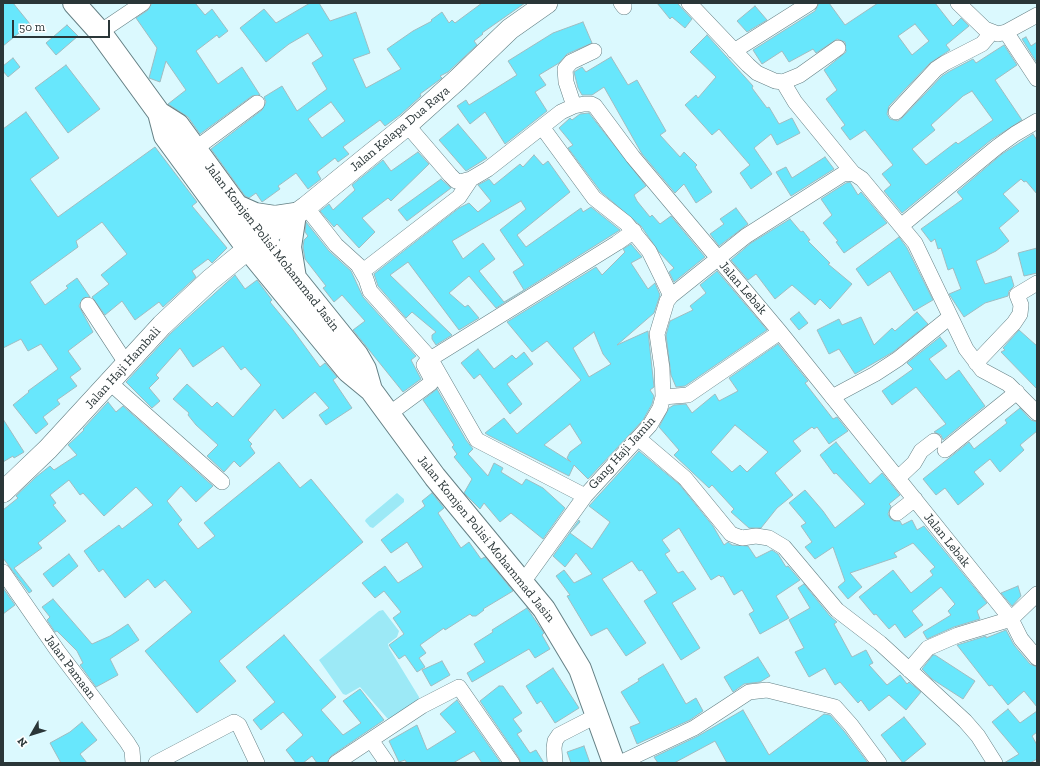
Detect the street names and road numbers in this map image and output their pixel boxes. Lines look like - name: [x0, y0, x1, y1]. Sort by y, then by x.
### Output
- street label: Jalan Kelapa Dua Raya: [347, 83, 453, 175]
- street label: Jalan Komjen Polisi Mohammad Jasin: [201, 160, 343, 334]
- street label: Jalan Lebak: [716, 258, 770, 318]
- street label: Jalan Haji Hambali: [82, 324, 164, 412]
- street label: Gang Haji Jamin: [585, 413, 659, 493]
- street label: Jalan Komjen Polisi Mohammad Jasin: [414, 453, 558, 625]
- street label: Jalan Lebak: [920, 510, 974, 570]
- street label: Jalan Pamaan: [41, 632, 99, 702]

